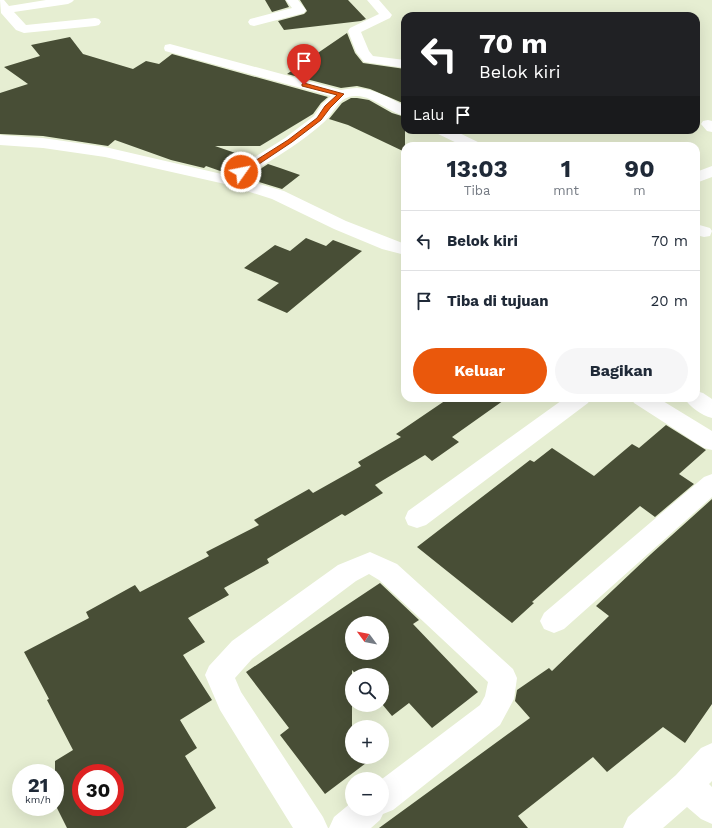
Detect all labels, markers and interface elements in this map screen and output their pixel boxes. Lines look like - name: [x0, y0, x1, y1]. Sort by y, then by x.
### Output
- text: 70 m: [479, 27, 548, 60]
- icon: left: [413, 28, 465, 80]
- pin: [287, 44, 321, 85]
- icon: arrive: [293, 50, 315, 72]
- text: Belok kiri: [479, 61, 561, 82]
- icon: arrive: [452, 104, 474, 126]
- text: Lalu: [413, 106, 444, 124]
- position arrow: [220, 151, 262, 193]
- text: 13:03: [446, 155, 508, 183]
- text: 1: [561, 155, 571, 183]
- text: 90: [624, 155, 655, 183]
- text: Tiba: [464, 183, 490, 198]
- text: mnt: [553, 183, 579, 198]
- text: m: [633, 183, 646, 198]
- icon: left: [413, 230, 435, 252]
- text: Belok kiri: [447, 232, 518, 250]
- text: 70 m: [651, 232, 688, 250]
- icon: arrive: [413, 290, 435, 312]
- text: Tiba di tujuan: [447, 292, 549, 310]
- text: 20 m: [651, 292, 688, 310]
- button: Keluar: [413, 348, 547, 394]
- button: Bagikan: [555, 348, 688, 394]
- north arrow: [345, 616, 389, 660]
- map controls: [345, 616, 389, 816]
- button: search: [345, 668, 389, 712]
- button: +: [345, 720, 389, 764]
- speed limit sign: 30: [72, 764, 124, 816]
- button: −: [345, 772, 389, 816]
- text: 21: [28, 773, 48, 797]
- text: km/h: [25, 794, 51, 805]

